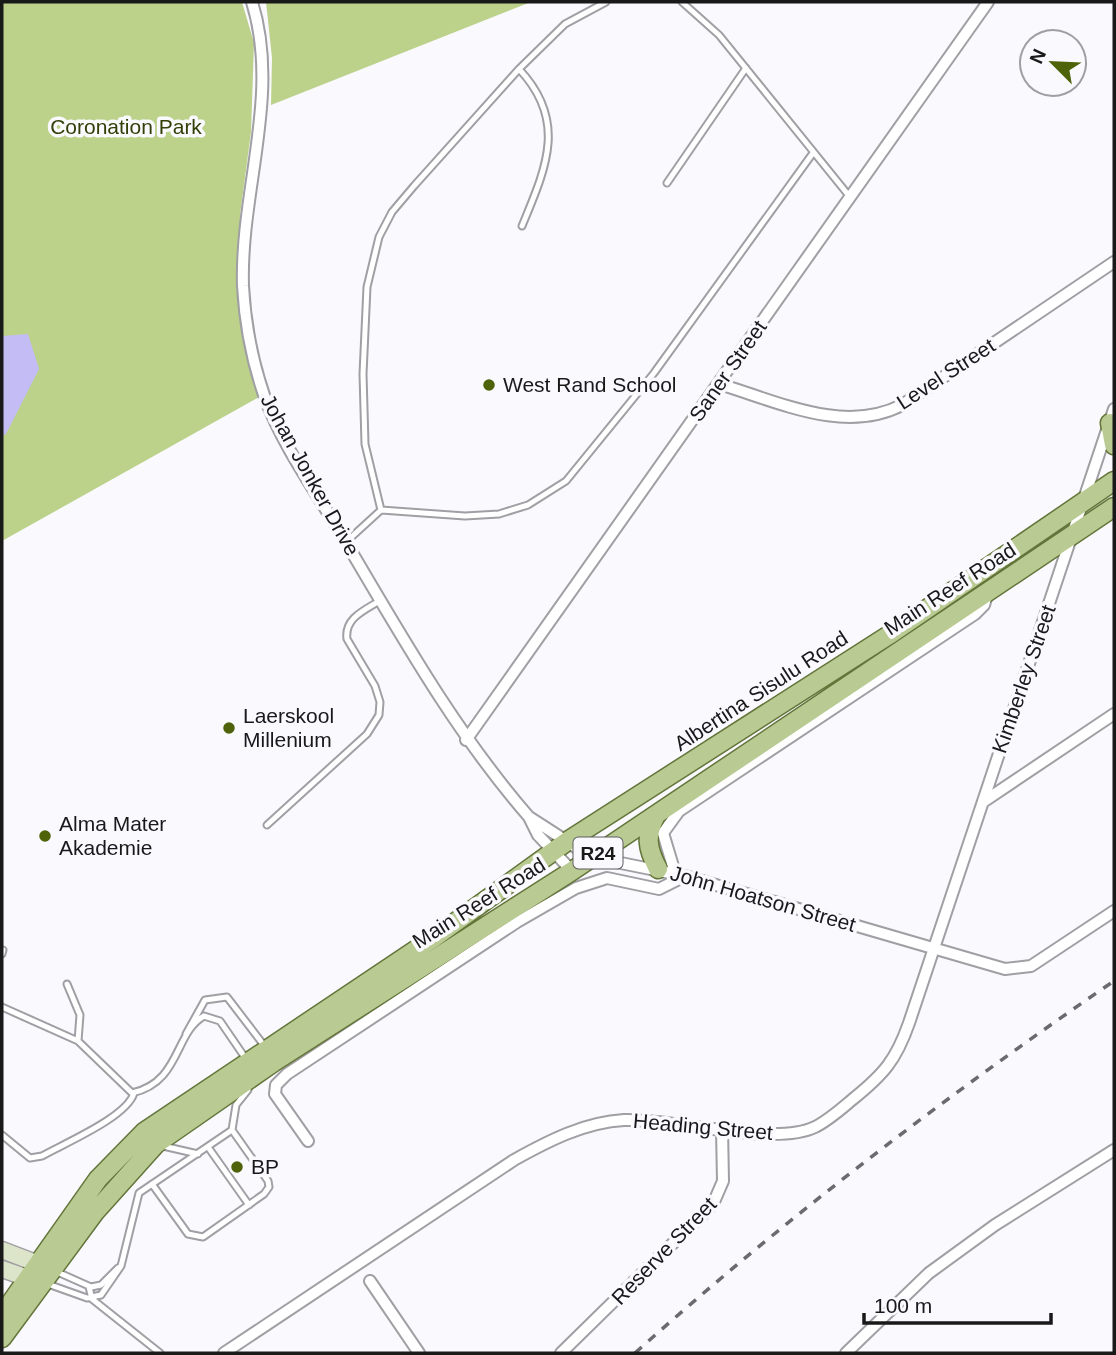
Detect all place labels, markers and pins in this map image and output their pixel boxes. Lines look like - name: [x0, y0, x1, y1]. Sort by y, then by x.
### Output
- place label: West Rand School: [503, 373, 677, 396]
- marker: West Rand School: [481, 377, 497, 393]
- place label: Laerskool Millenium: [243, 704, 334, 751]
- marker: Laerskool Millenium: [221, 720, 237, 736]
- place label: Alma Mater Akademie: [59, 812, 166, 859]
- marker: Alma Mater Akademie: [37, 828, 53, 844]
- place label: BP: [251, 1155, 279, 1178]
- marker: BP: [229, 1159, 245, 1175]

